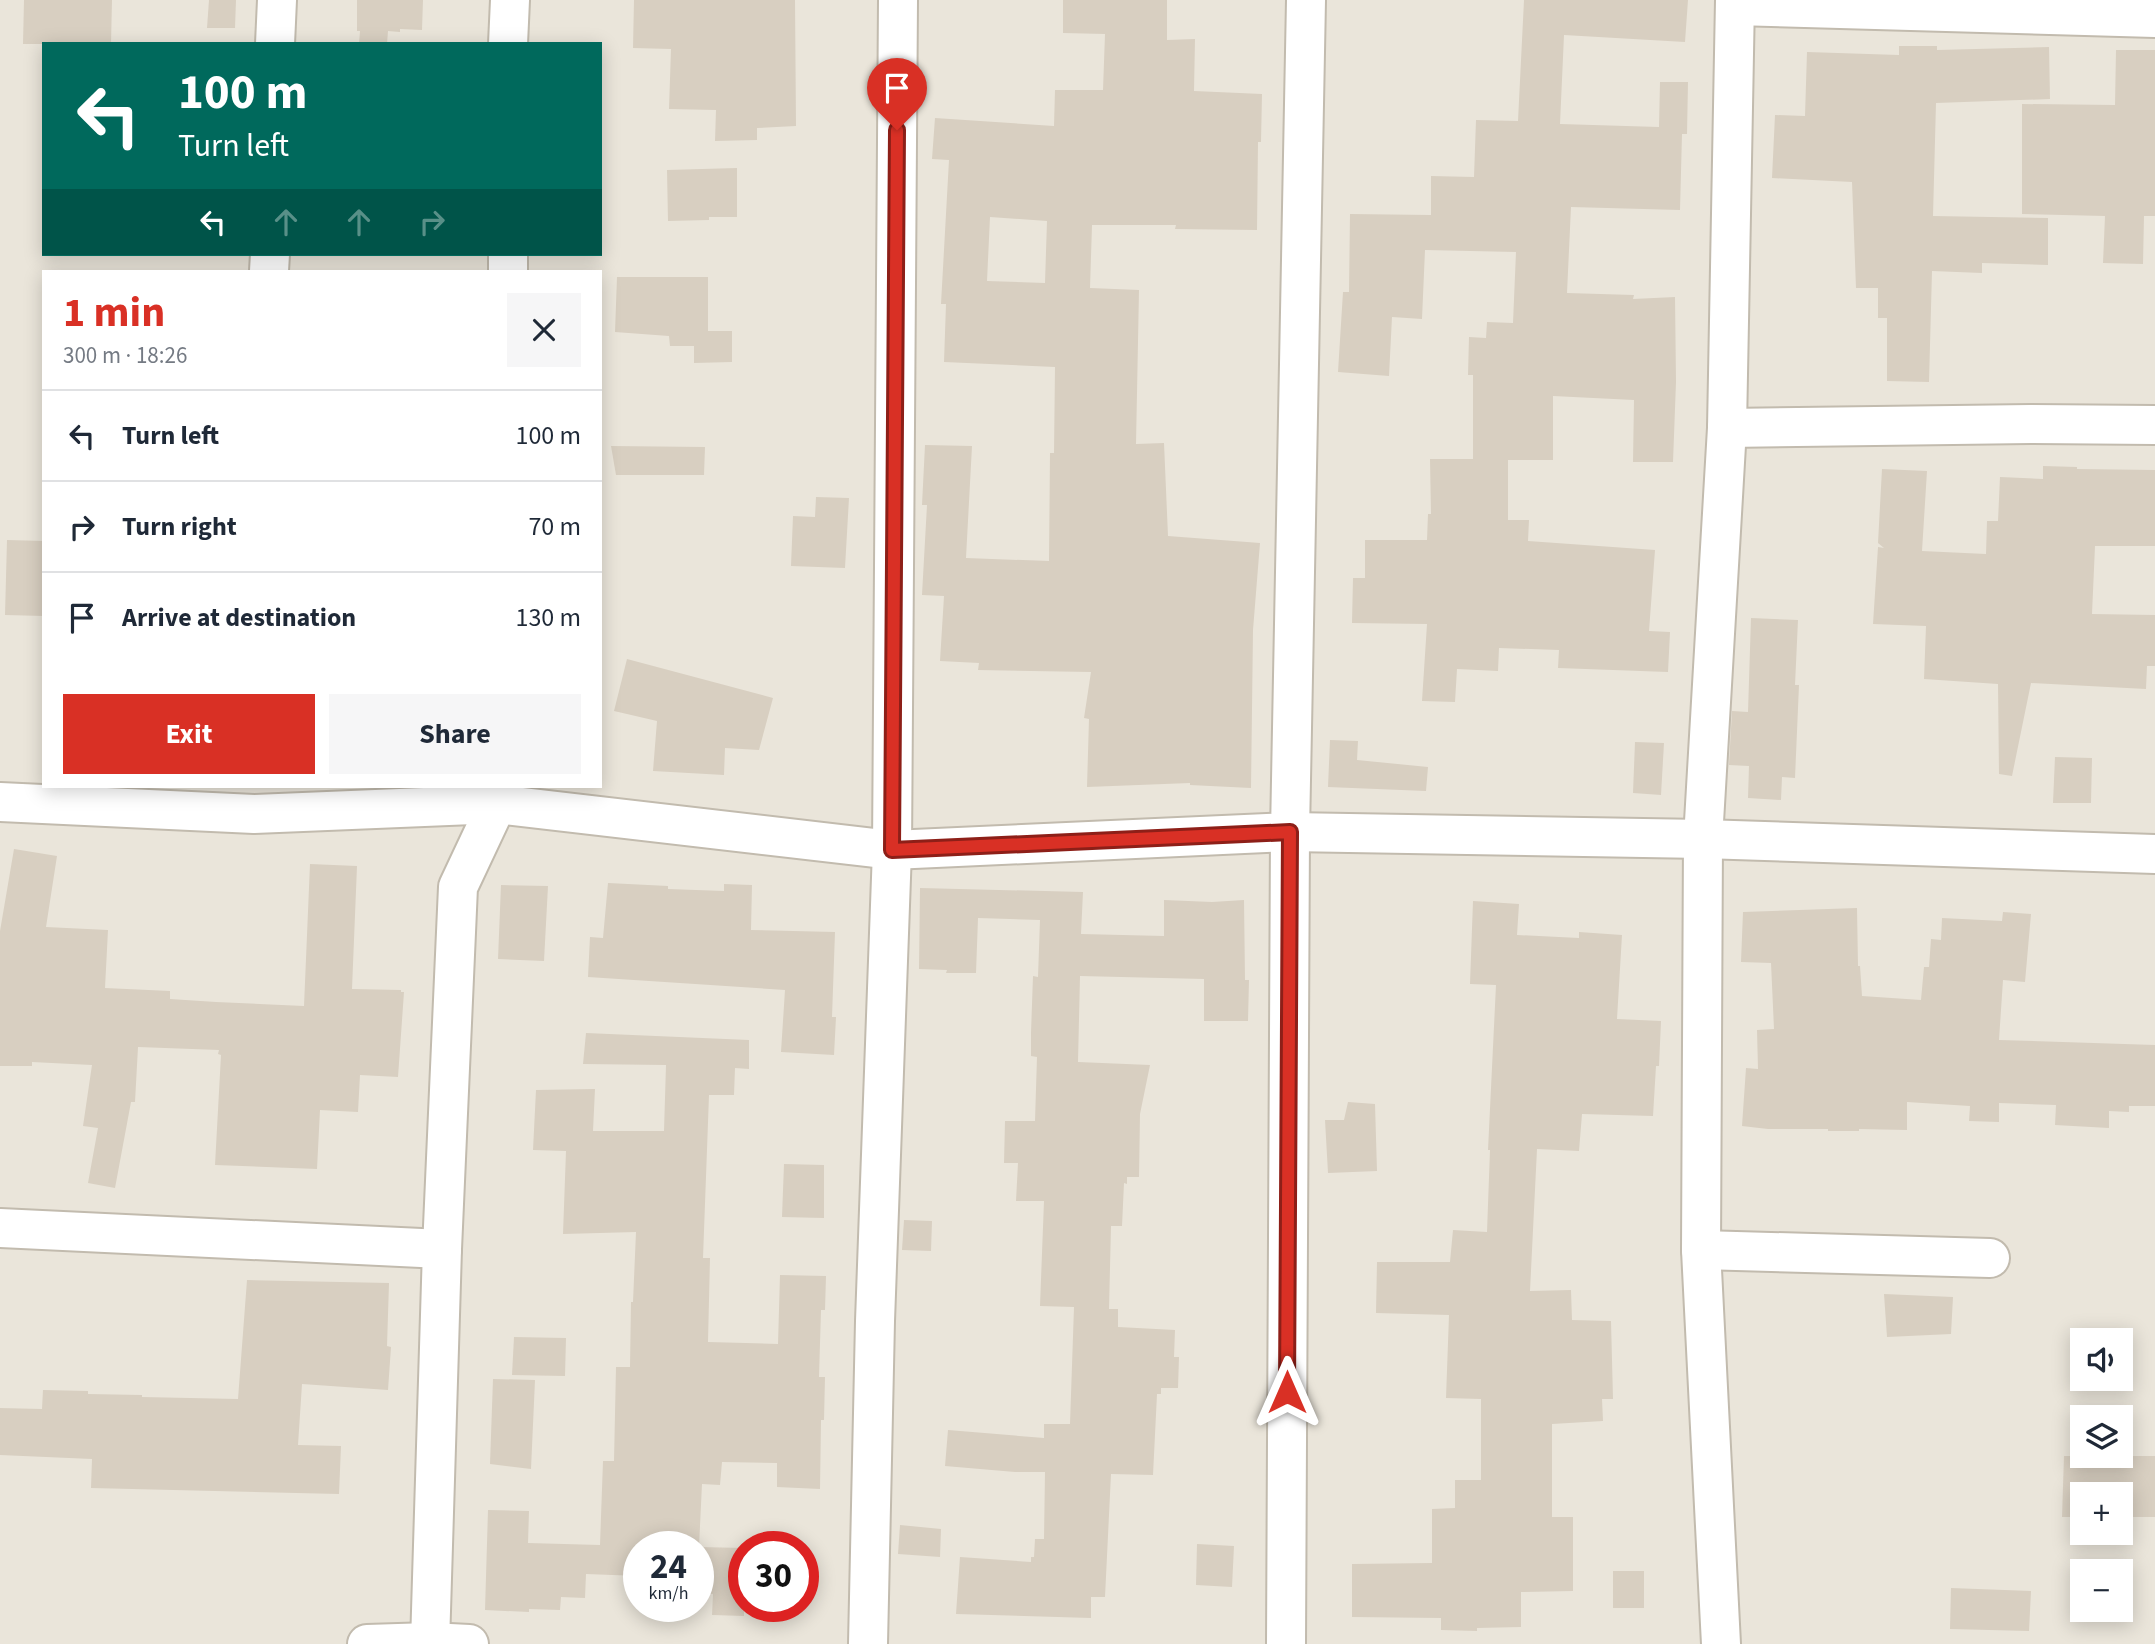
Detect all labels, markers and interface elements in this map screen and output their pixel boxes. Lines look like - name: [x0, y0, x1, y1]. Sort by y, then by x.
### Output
- text: 100 m: [178, 58, 307, 128]
- pin: [867, 58, 927, 130]
- icon: arrive: [878, 69, 916, 107]
- icon: left: [63, 70, 154, 161]
- text: Turn left: [178, 123, 289, 169]
- icon: left: [194, 203, 232, 241]
- icon: ahead: [267, 203, 305, 241]
- icon: ahead: [340, 203, 378, 241]
- icon: right: [413, 203, 451, 241]
- text: 1 min: [63, 283, 165, 343]
- button: close: [507, 293, 581, 367]
- text: 300 m · 18:26: [63, 339, 187, 372]
- icon: left: [63, 417, 101, 455]
- text: Turn left: [122, 417, 219, 454]
- text: 100 m: [515, 417, 581, 454]
- icon: right: [63, 508, 101, 546]
- text: Turn right: [122, 508, 237, 545]
- text: 70 m: [528, 508, 581, 545]
- icon: arrive: [63, 599, 101, 637]
- text: Arrive at destination: [122, 599, 356, 636]
- text: 130 m: [515, 599, 581, 636]
- button: Exit: [63, 694, 315, 774]
- button: Share: [329, 694, 581, 774]
- map controls: [2070, 1328, 2133, 1622]
- button: sound: [2070, 1328, 2133, 1391]
- position arrow: [1250, 1355, 1324, 1429]
- button: layers: [2070, 1405, 2133, 1468]
- button: +: [2070, 1482, 2133, 1545]
- speed limit sign: 30: [728, 1531, 819, 1622]
- text: 24: [650, 1542, 687, 1592]
- button: −: [2070, 1559, 2133, 1622]
- text: km/h: [649, 1581, 688, 1606]

